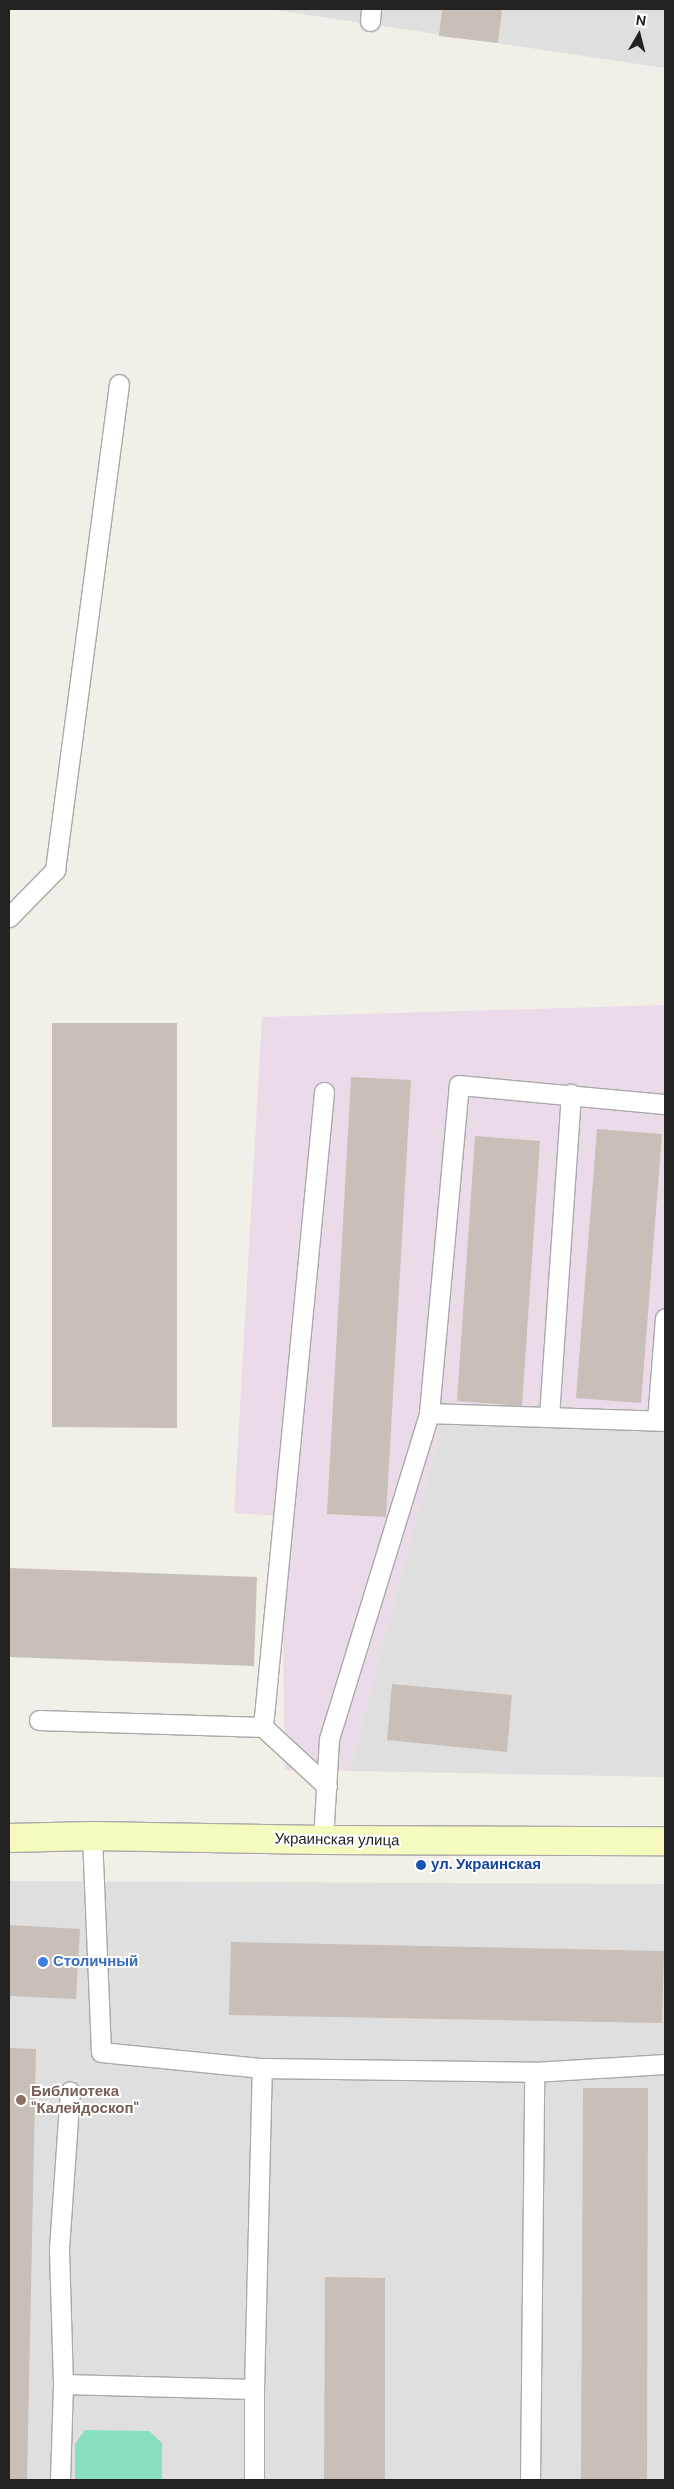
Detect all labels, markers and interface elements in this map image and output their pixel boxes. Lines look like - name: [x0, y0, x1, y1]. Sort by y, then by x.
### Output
- north arrow: [614, 10, 664, 60]
- text: N: [635, 11, 647, 30]
- street label: Украинская улица: [274, 1830, 400, 1850]
- place label: ул. Украинская: [431, 1856, 541, 1874]
- marker: ул. Украинская: [415, 1859, 427, 1871]
- place label: Столичный: [53, 1953, 138, 1971]
- marker: Столичный: [37, 1956, 49, 1968]
- place label: Библиотека "Калейдоскоп": [31, 2082, 139, 2117]
- marker: Библиотека "Калейдоскоп": [15, 2094, 27, 2106]

